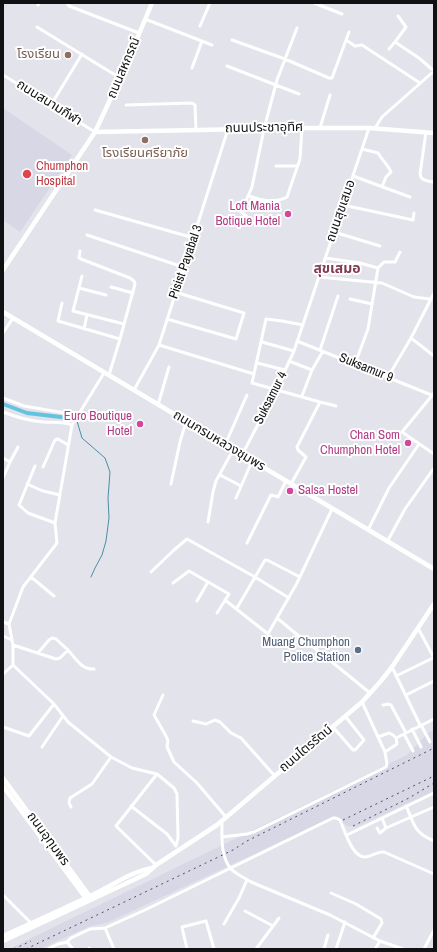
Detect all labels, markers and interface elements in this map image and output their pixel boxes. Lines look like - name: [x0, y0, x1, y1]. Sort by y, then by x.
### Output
- street label: ถนนสหกรณ์: [104, 35, 144, 101]
- place label: โรงเรียน: [17, 47, 60, 63]
- marker: โรงเรียน: [63, 50, 73, 60]
- street label: ถนนสนามกีฬา: [13, 77, 85, 129]
- street label: ถนนประชาอุทิศ: [225, 120, 303, 136]
- marker: โรงเรียนศรียาภัย: [140, 135, 150, 145]
- place label: โรงเรียนศรียาภัย: [102, 146, 188, 162]
- place label: Chumphon Hospital: [36, 159, 88, 190]
- marker: Chumphon Hospital: [21, 168, 33, 180]
- street label: ถนนสุขเสมอ: [323, 178, 359, 244]
- place label: Loft Mania Botique Hotel: [215, 199, 280, 230]
- marker: Loft Mania Botique Hotel: [283, 209, 293, 219]
- street label: Pisist Payabal 3: [166, 223, 206, 301]
- district label: สุขเสมอ: [313, 261, 361, 277]
- street label: Suksamur 9: [337, 350, 395, 386]
- street label: Suksamur 4: [251, 369, 291, 427]
- street label: ถนนกรมหลวงชุมพร: [170, 407, 268, 475]
- place label: Euro Boutique Hotel: [64, 409, 132, 440]
- marker: Euro Boutique Hotel: [135, 419, 145, 429]
- place label: Chan Som Chumphon Hotel: [320, 428, 400, 459]
- marker: Chan Som Chumphon Hotel: [403, 438, 413, 448]
- place label: Salsa Hostel: [298, 483, 358, 499]
- marker: Salsa Hostel: [285, 486, 295, 496]
- place label: Muang Chumphon Police Station: [262, 635, 350, 666]
- marker: Muang Chumphon Police Station: [353, 645, 363, 655]
- street label: ถนนไตรรัตน์: [276, 722, 336, 776]
- street label: ถนนอุทุมพร: [23, 809, 73, 869]

